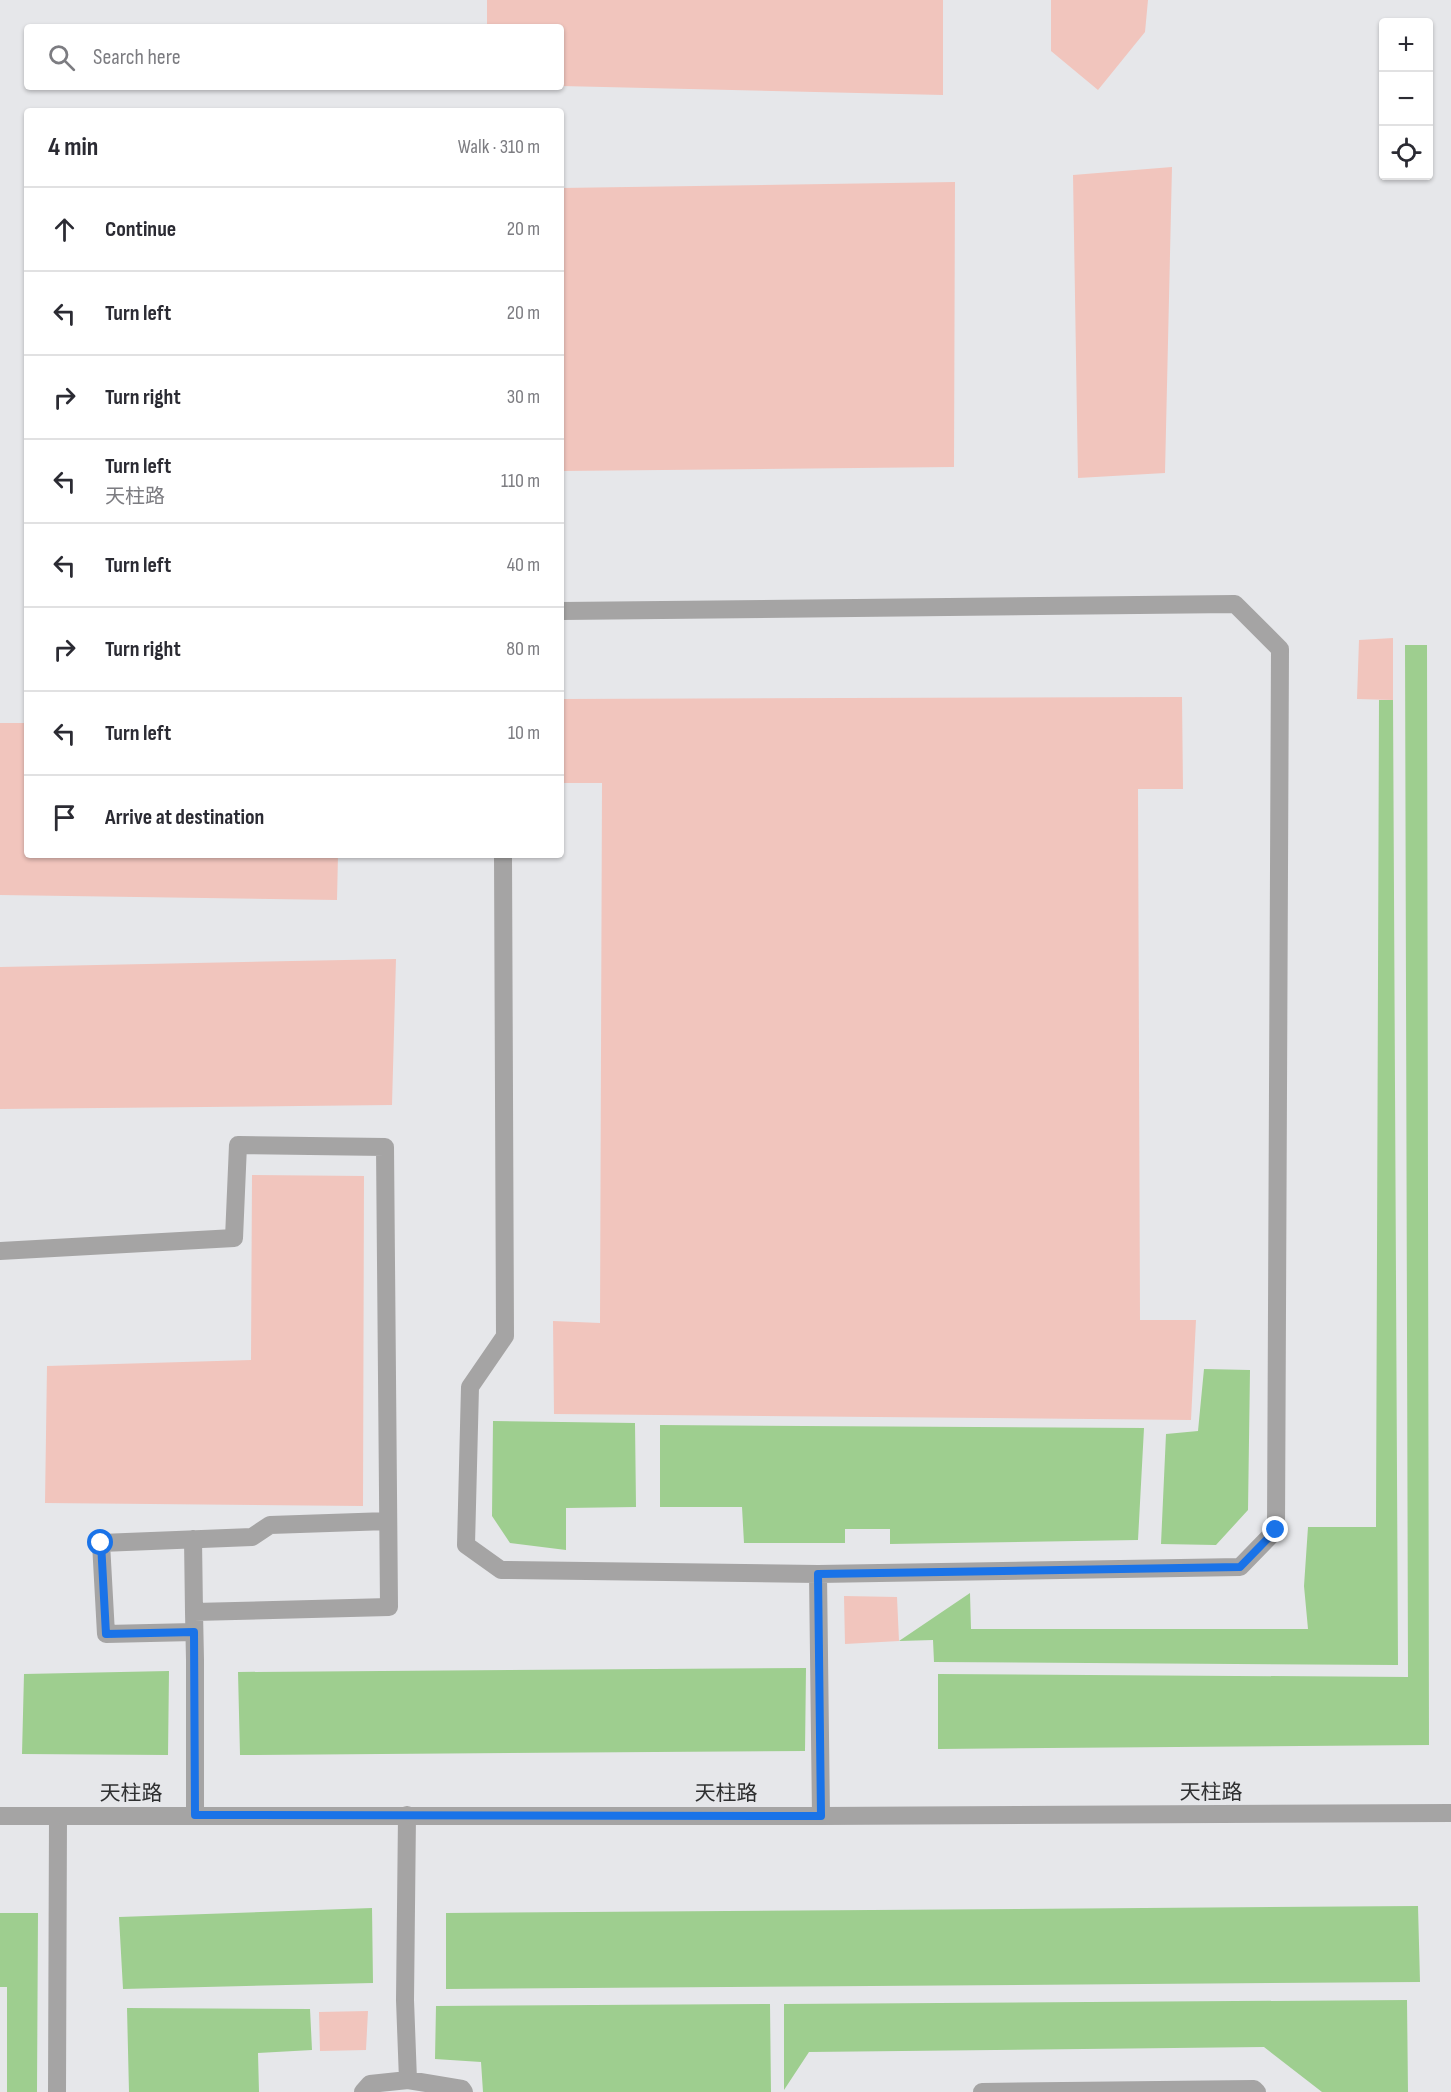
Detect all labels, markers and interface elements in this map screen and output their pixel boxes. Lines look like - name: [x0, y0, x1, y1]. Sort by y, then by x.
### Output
- map controls: [1379, 18, 1433, 180]
- button: +: [1379, 18, 1433, 72]
- search box: [24, 24, 564, 90]
- icon: search: [45, 41, 78, 74]
- text: Search here: [93, 44, 180, 71]
- button: −: [1379, 72, 1433, 126]
- button: locate: [1379, 126, 1433, 180]
- text: 4 min: [48, 132, 98, 163]
- text: Walk · 310 m: [458, 135, 540, 159]
- icon: ahead: [48, 213, 81, 246]
- text: Continue: [105, 216, 176, 243]
- text: 20 m: [507, 217, 540, 241]
- icon: left: [48, 297, 81, 330]
- text: Turn left: [105, 300, 171, 327]
- text: 20 m: [507, 301, 540, 325]
- icon: right: [48, 381, 81, 414]
- text: Turn right: [105, 384, 181, 411]
- text: 30 m: [507, 385, 540, 409]
- text: Turn left: [105, 453, 171, 480]
- icon: left: [48, 465, 81, 498]
- text: 110 m: [501, 469, 540, 493]
- text: 天柱路: [105, 485, 165, 509]
- icon: left: [48, 549, 81, 582]
- text: Turn left: [105, 552, 171, 579]
- text: 40 m: [507, 553, 540, 577]
- icon: right: [48, 633, 81, 666]
- text: Turn right: [105, 636, 181, 663]
- text: 80 m: [506, 637, 540, 661]
- icon: left: [48, 717, 81, 750]
- text: Turn left: [105, 720, 171, 747]
- text: 10 m: [508, 721, 540, 745]
- icon: arrive: [48, 801, 81, 834]
- text: Arrive at destination: [105, 804, 264, 831]
- route end: [1262, 1516, 1288, 1542]
- route start: [87, 1529, 113, 1555]
- street label: 天柱路: [1180, 1780, 1243, 1805]
- street label: 天柱路: [100, 1781, 163, 1806]
- street label: 天柱路: [695, 1781, 758, 1806]

